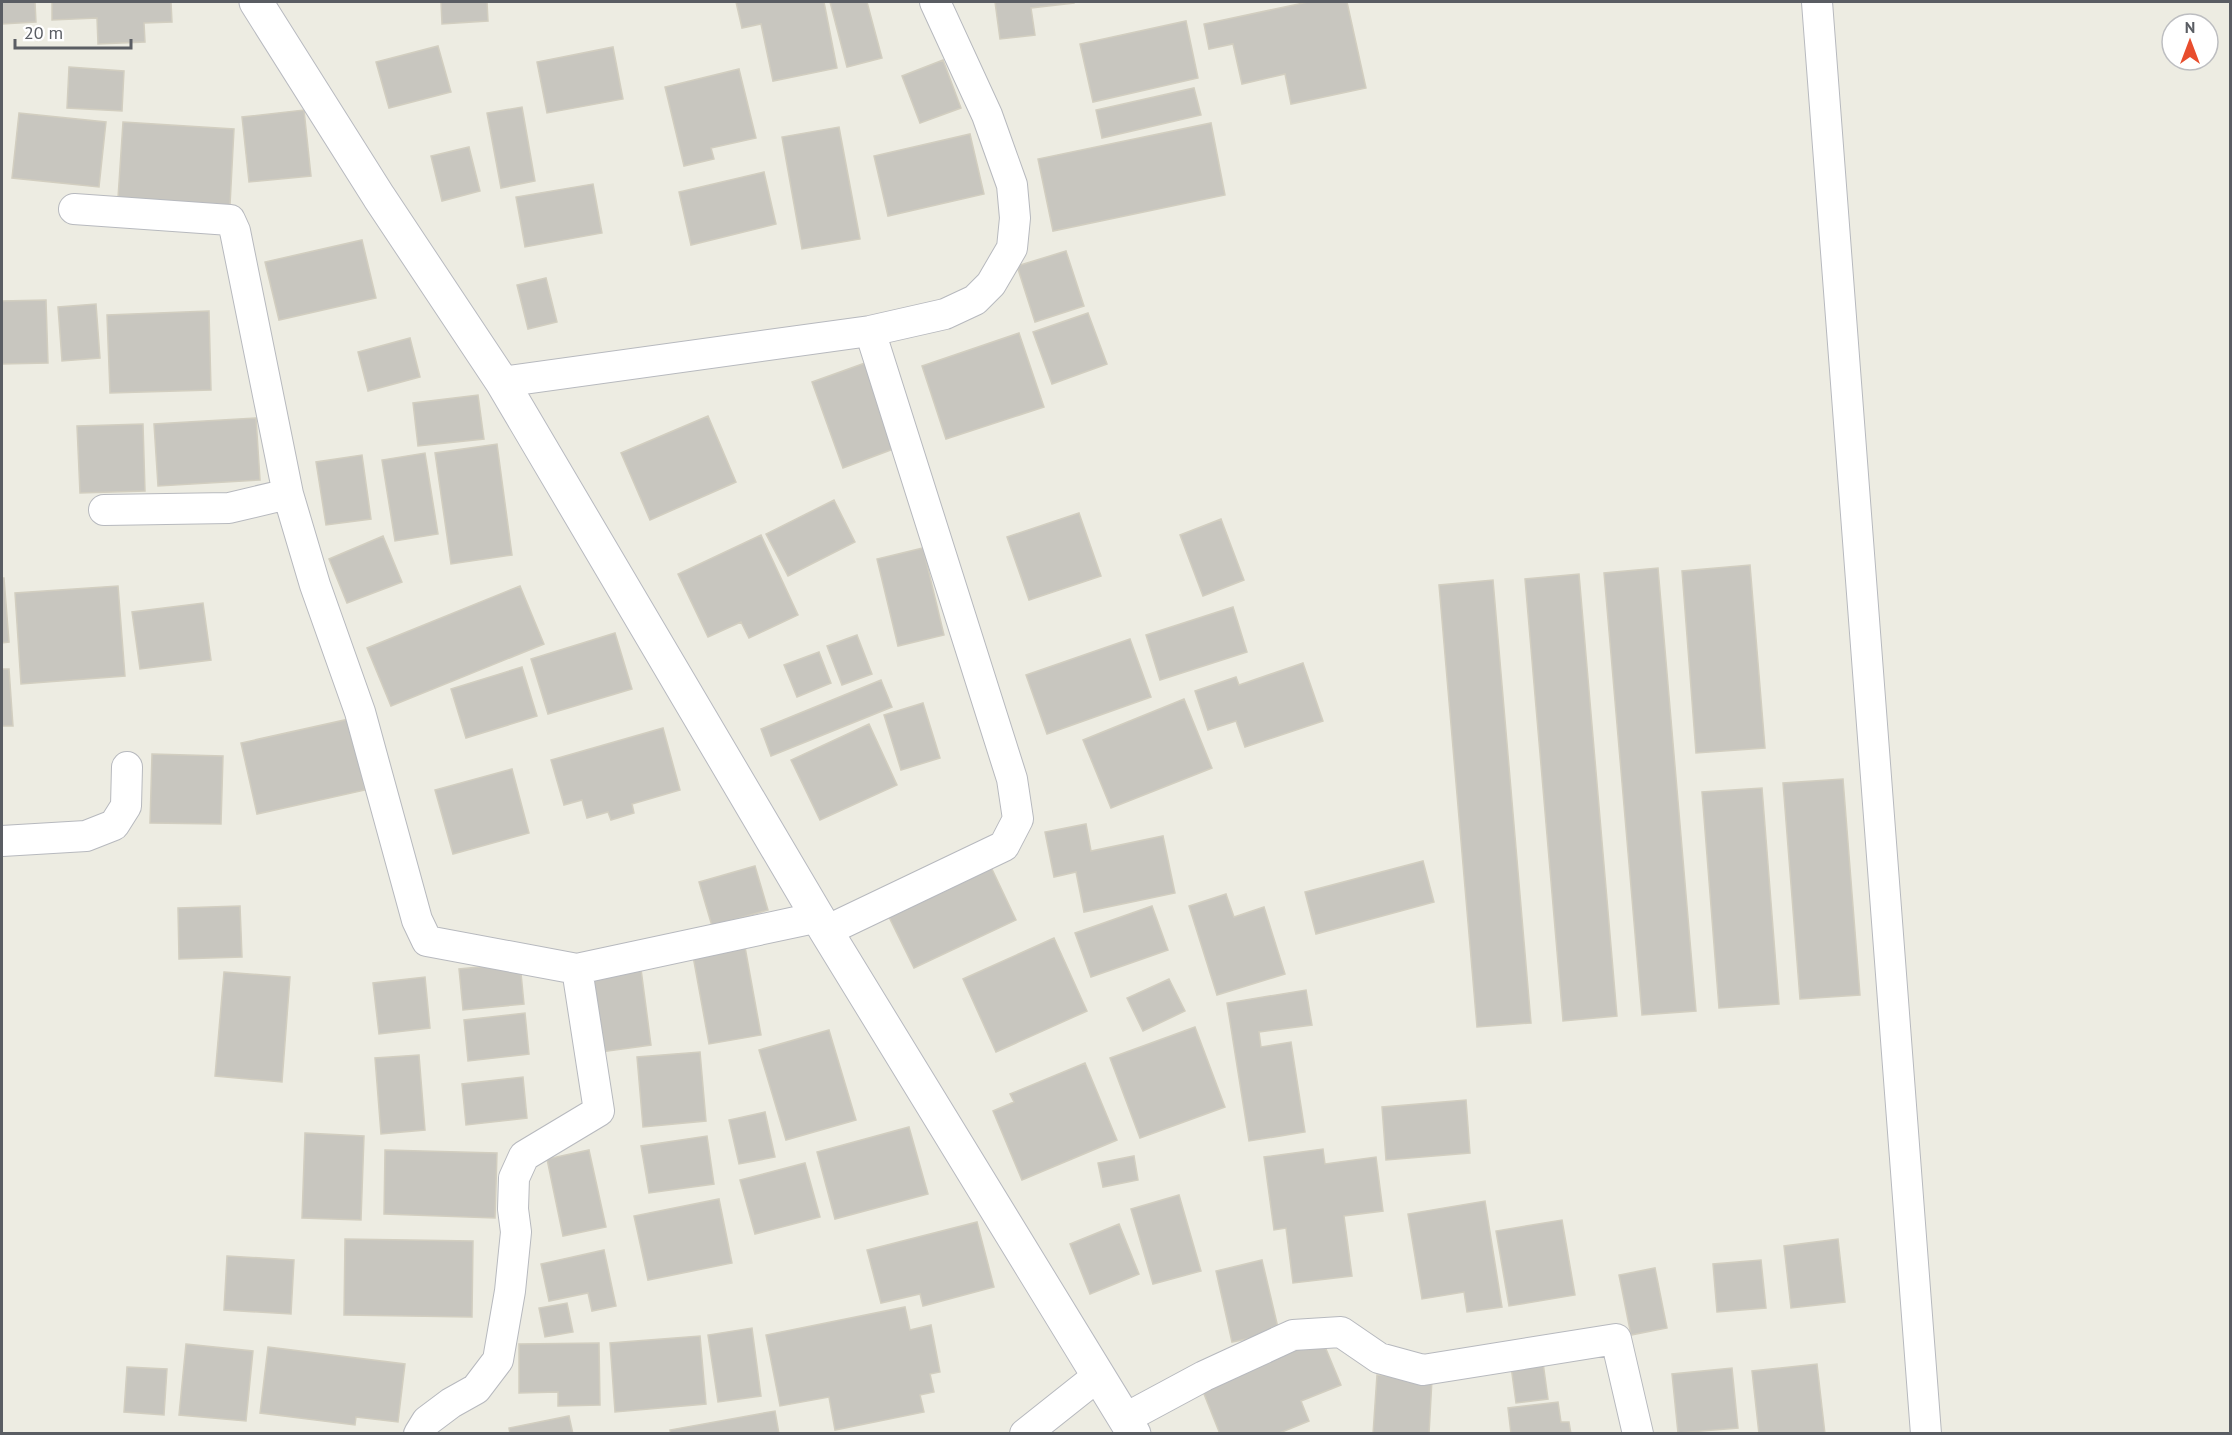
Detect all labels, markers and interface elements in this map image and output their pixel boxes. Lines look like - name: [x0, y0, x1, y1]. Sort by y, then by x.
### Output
- scale bar: [15, 12, 130, 50]
- north arrow: [2160, 12, 2220, 72]
- text: N: [2185, 17, 2195, 37]
- text: 20 m: [24, 21, 63, 44]

